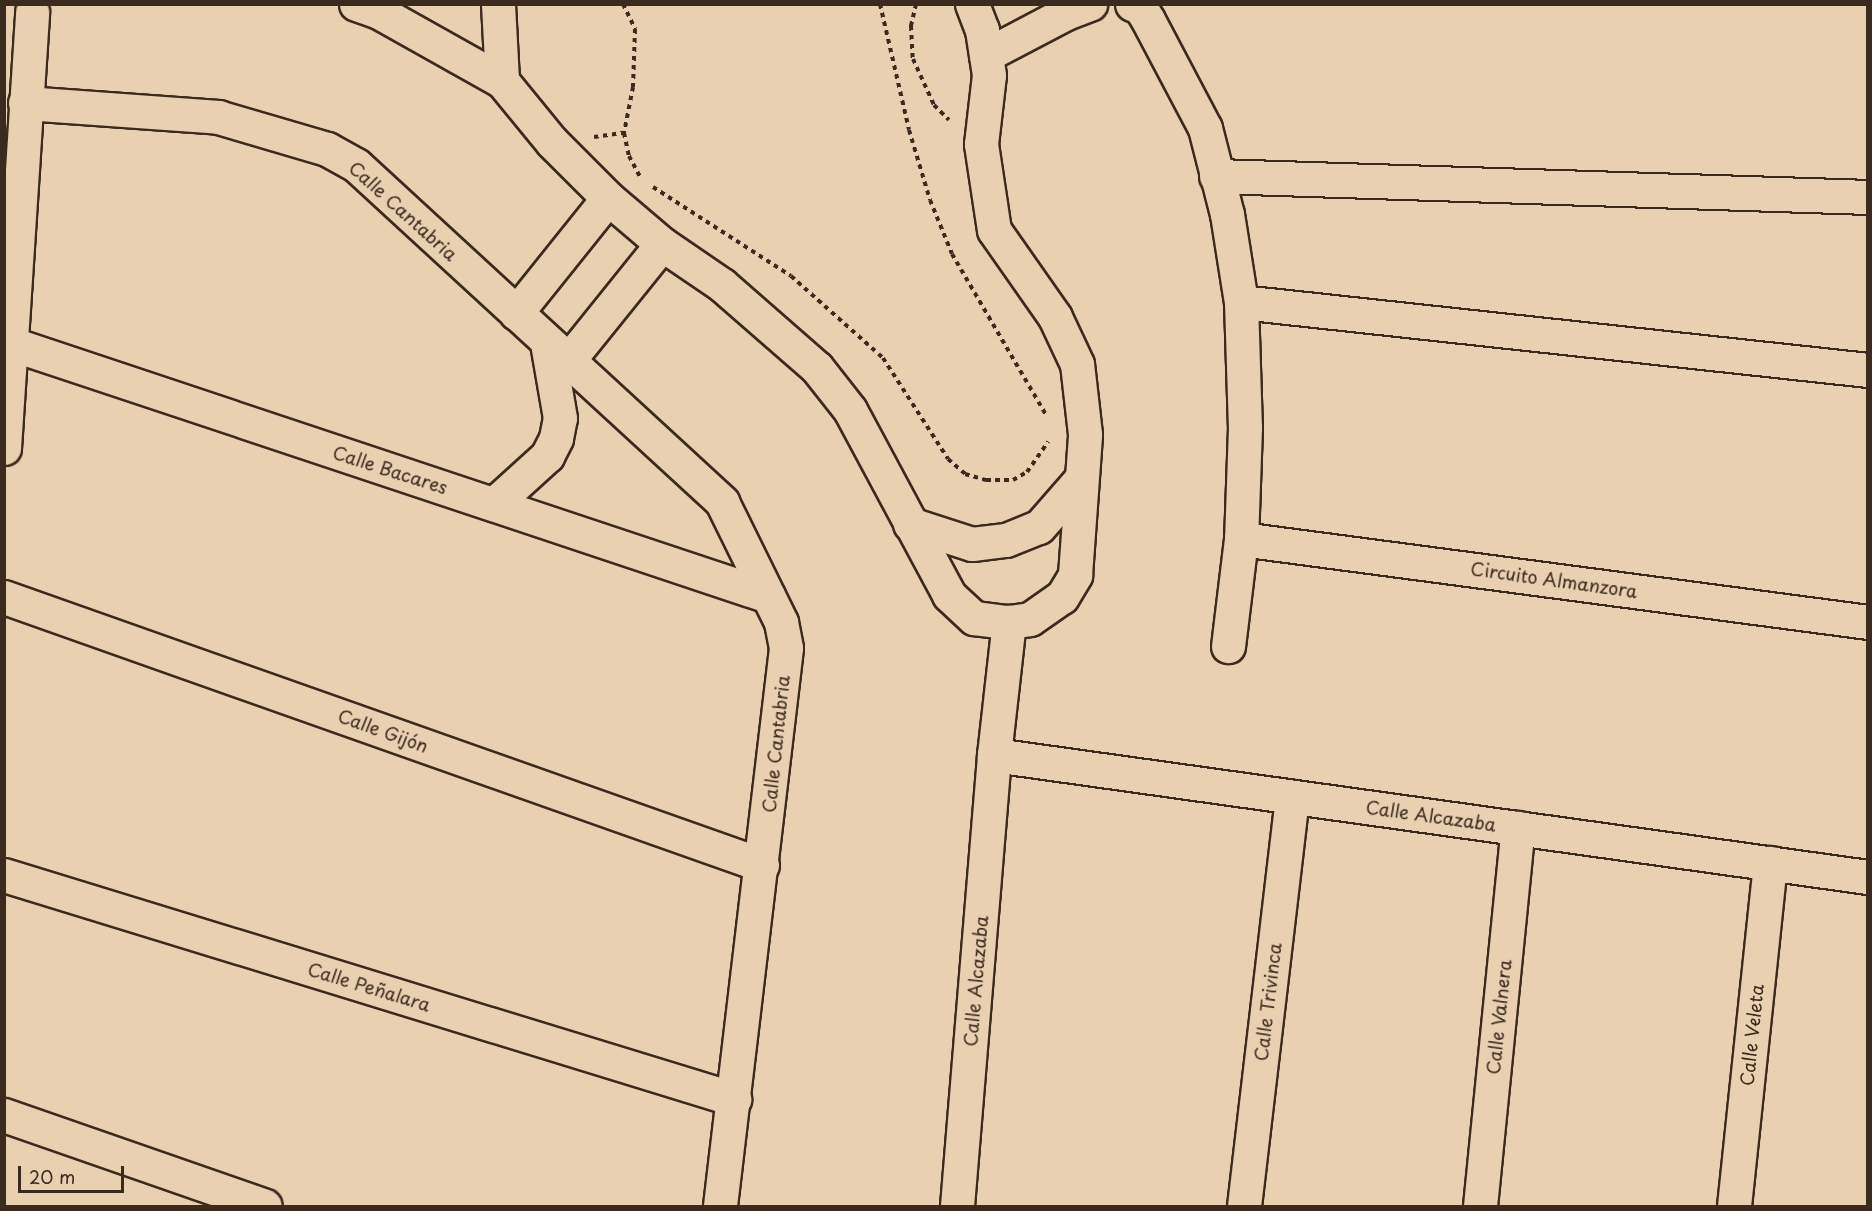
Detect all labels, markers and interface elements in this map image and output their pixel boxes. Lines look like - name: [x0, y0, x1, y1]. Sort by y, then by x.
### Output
- street label: Calle Cantabria: [344, 157, 462, 265]
- street label: Calle Bacares: [330, 441, 450, 499]
- street label: Circuito Almanzora: [1469, 558, 1639, 602]
- street label: Calle Cantabria: [758, 674, 794, 814]
- street label: Calle Gijón: [335, 705, 431, 757]
- street label: Calle Alcazaba: [1364, 796, 1498, 836]
- street label: Calle Alcazaba: [959, 914, 993, 1048]
- street label: Calle Trivinca: [1250, 941, 1286, 1063]
- street label: Calle Peñalara: [305, 958, 433, 1016]
- street label: Calle Valnera: [1482, 958, 1516, 1076]
- street label: Calle Veleta: [1736, 982, 1768, 1088]
- scale bar: [21, 1154, 128, 1192]
- text: 20 m: [29, 1163, 75, 1190]

